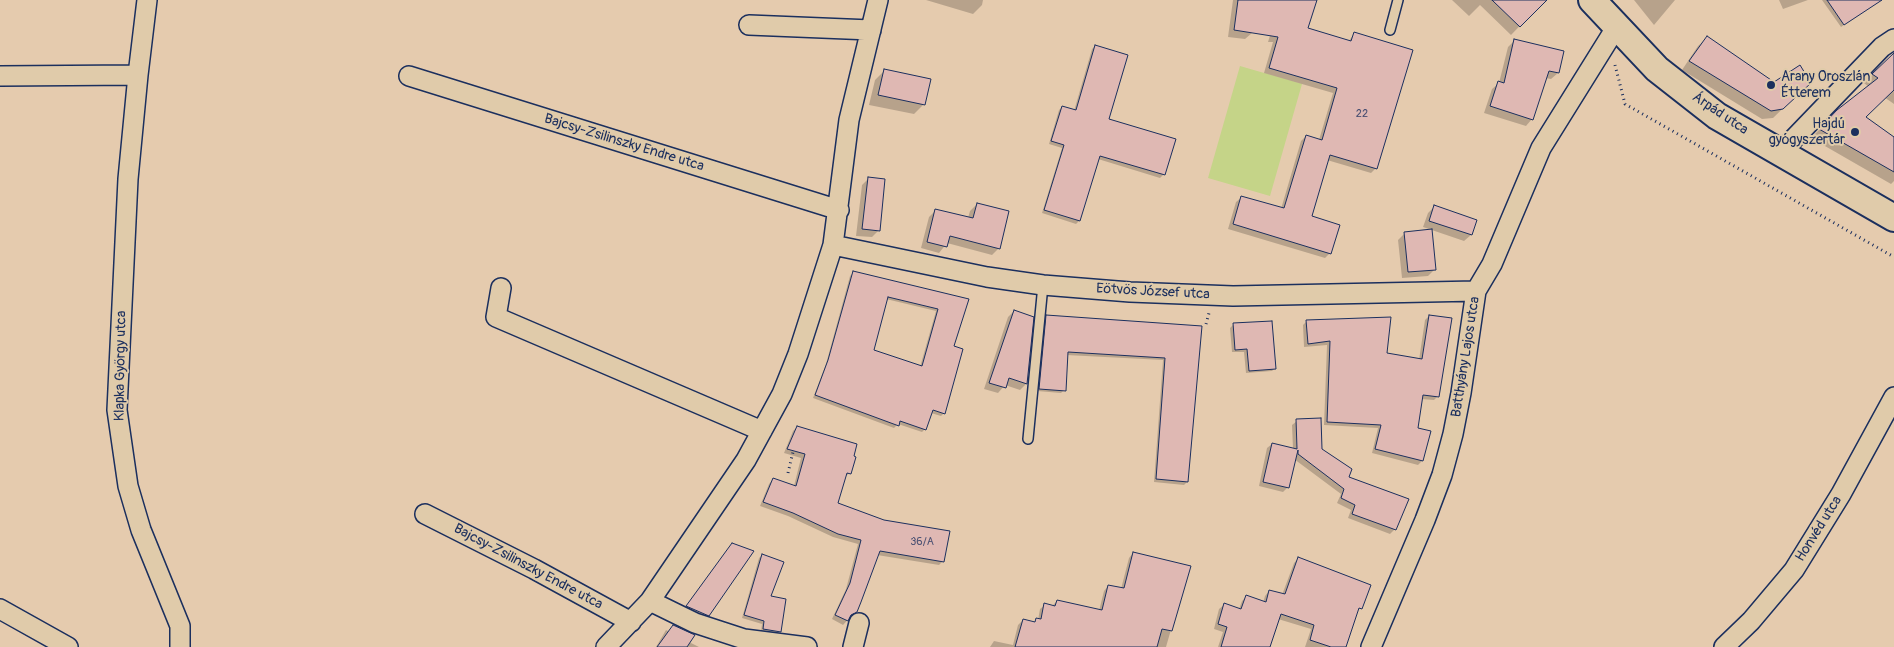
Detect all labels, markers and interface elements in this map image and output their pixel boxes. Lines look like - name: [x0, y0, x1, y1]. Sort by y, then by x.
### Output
- place label: Arany Oroszlán Étterem: [1781, 69, 1870, 102]
- marker: Arany Oroszlán Étterem: [1765, 79, 1777, 91]
- street label: Árpád utca: [1689, 89, 1751, 139]
- house number: 22: [1356, 107, 1368, 121]
- street label: Bajcsy-Zsilinszky Endre utca: [542, 111, 706, 175]
- place label: Hajdú gyógyszertár: [1769, 116, 1845, 148]
- marker: Hajdú gyógyszertár: [1849, 126, 1861, 138]
- street label: Eötvös József utca: [1096, 281, 1210, 303]
- street label: Batthyány Lajos utca: [1448, 296, 1484, 418]
- street label: Klapka György utca: [112, 311, 130, 421]
- street label: Honvéd utca: [1792, 493, 1846, 565]
- street label: Bajcsy-Zsilinszky Endre utca: [451, 521, 605, 613]
- house number: 36/A: [910, 535, 934, 549]

